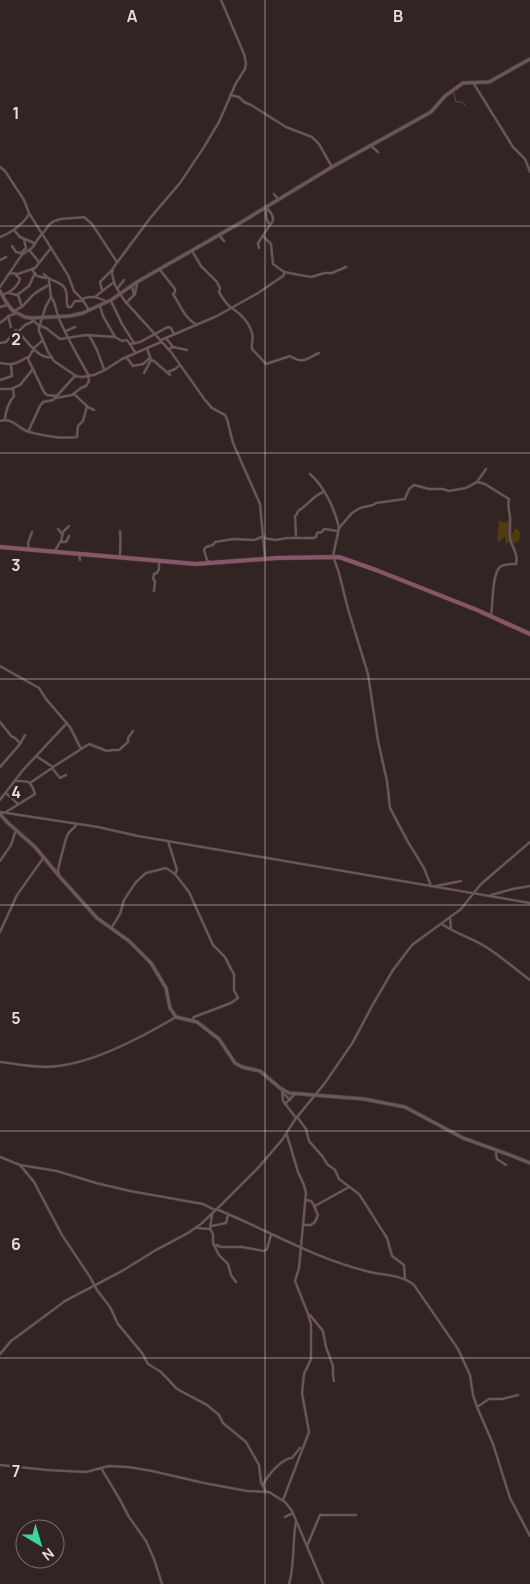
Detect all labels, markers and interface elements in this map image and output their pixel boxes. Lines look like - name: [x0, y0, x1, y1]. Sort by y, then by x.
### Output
- text: A: [127, 5, 138, 27]
- text: B: [393, 5, 403, 27]
- text: 1: [12, 102, 20, 124]
- text: 2: [11, 328, 21, 350]
- text: 3: [11, 554, 21, 576]
- text: 4: [11, 781, 21, 803]
- text: 5: [11, 1007, 21, 1029]
- text: 6: [11, 1233, 21, 1255]
- text: 7: [12, 1460, 20, 1482]
- north arrow: [15, 1519, 65, 1569]
- text: N: [38, 1544, 58, 1565]

